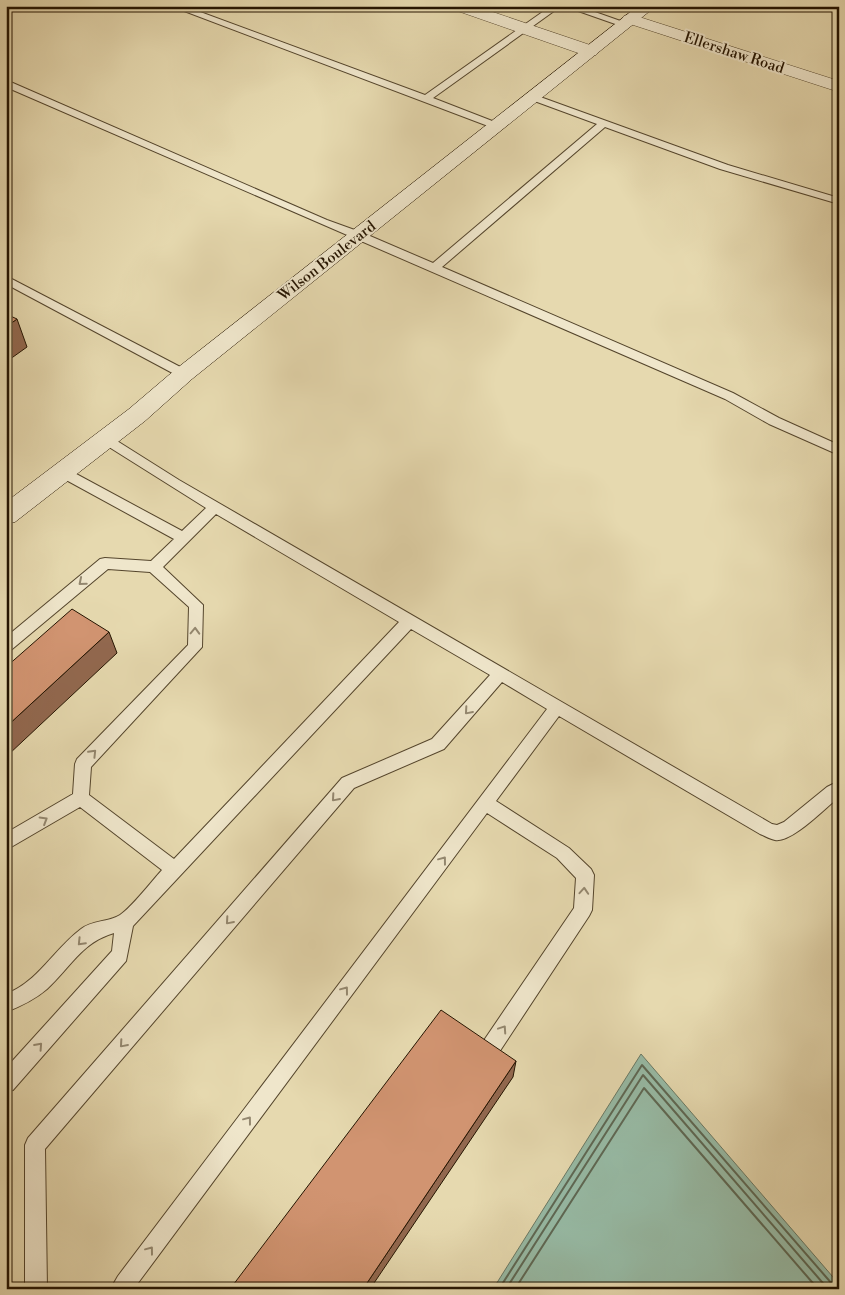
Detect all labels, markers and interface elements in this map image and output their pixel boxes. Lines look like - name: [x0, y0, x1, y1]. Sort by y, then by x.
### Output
- street label: Ellershaw Road: [681, 28, 787, 78]
- street label: Wilson Boulevard: [274, 217, 380, 306]
- one-way arrow: [78, 576, 87, 585]
- one-way arrow: [190, 627, 200, 635]
- one-way arrow: [464, 705, 473, 714]
- one-way arrow: [87, 750, 96, 759]
- one-way arrow: [332, 793, 341, 802]
- one-way arrow: [38, 816, 47, 826]
- one-way arrow: [437, 857, 445, 866]
- one-way arrow: [578, 886, 589, 894]
- one-way arrow: [226, 916, 235, 925]
- one-way arrow: [78, 936, 87, 945]
- one-way arrow: [339, 986, 348, 996]
- one-way arrow: [497, 1026, 507, 1035]
- one-way arrow: [119, 1039, 128, 1048]
- one-way arrow: [33, 1043, 42, 1052]
- one-way arrow: [242, 1117, 250, 1126]
- one-way arrow: [144, 1246, 153, 1256]

